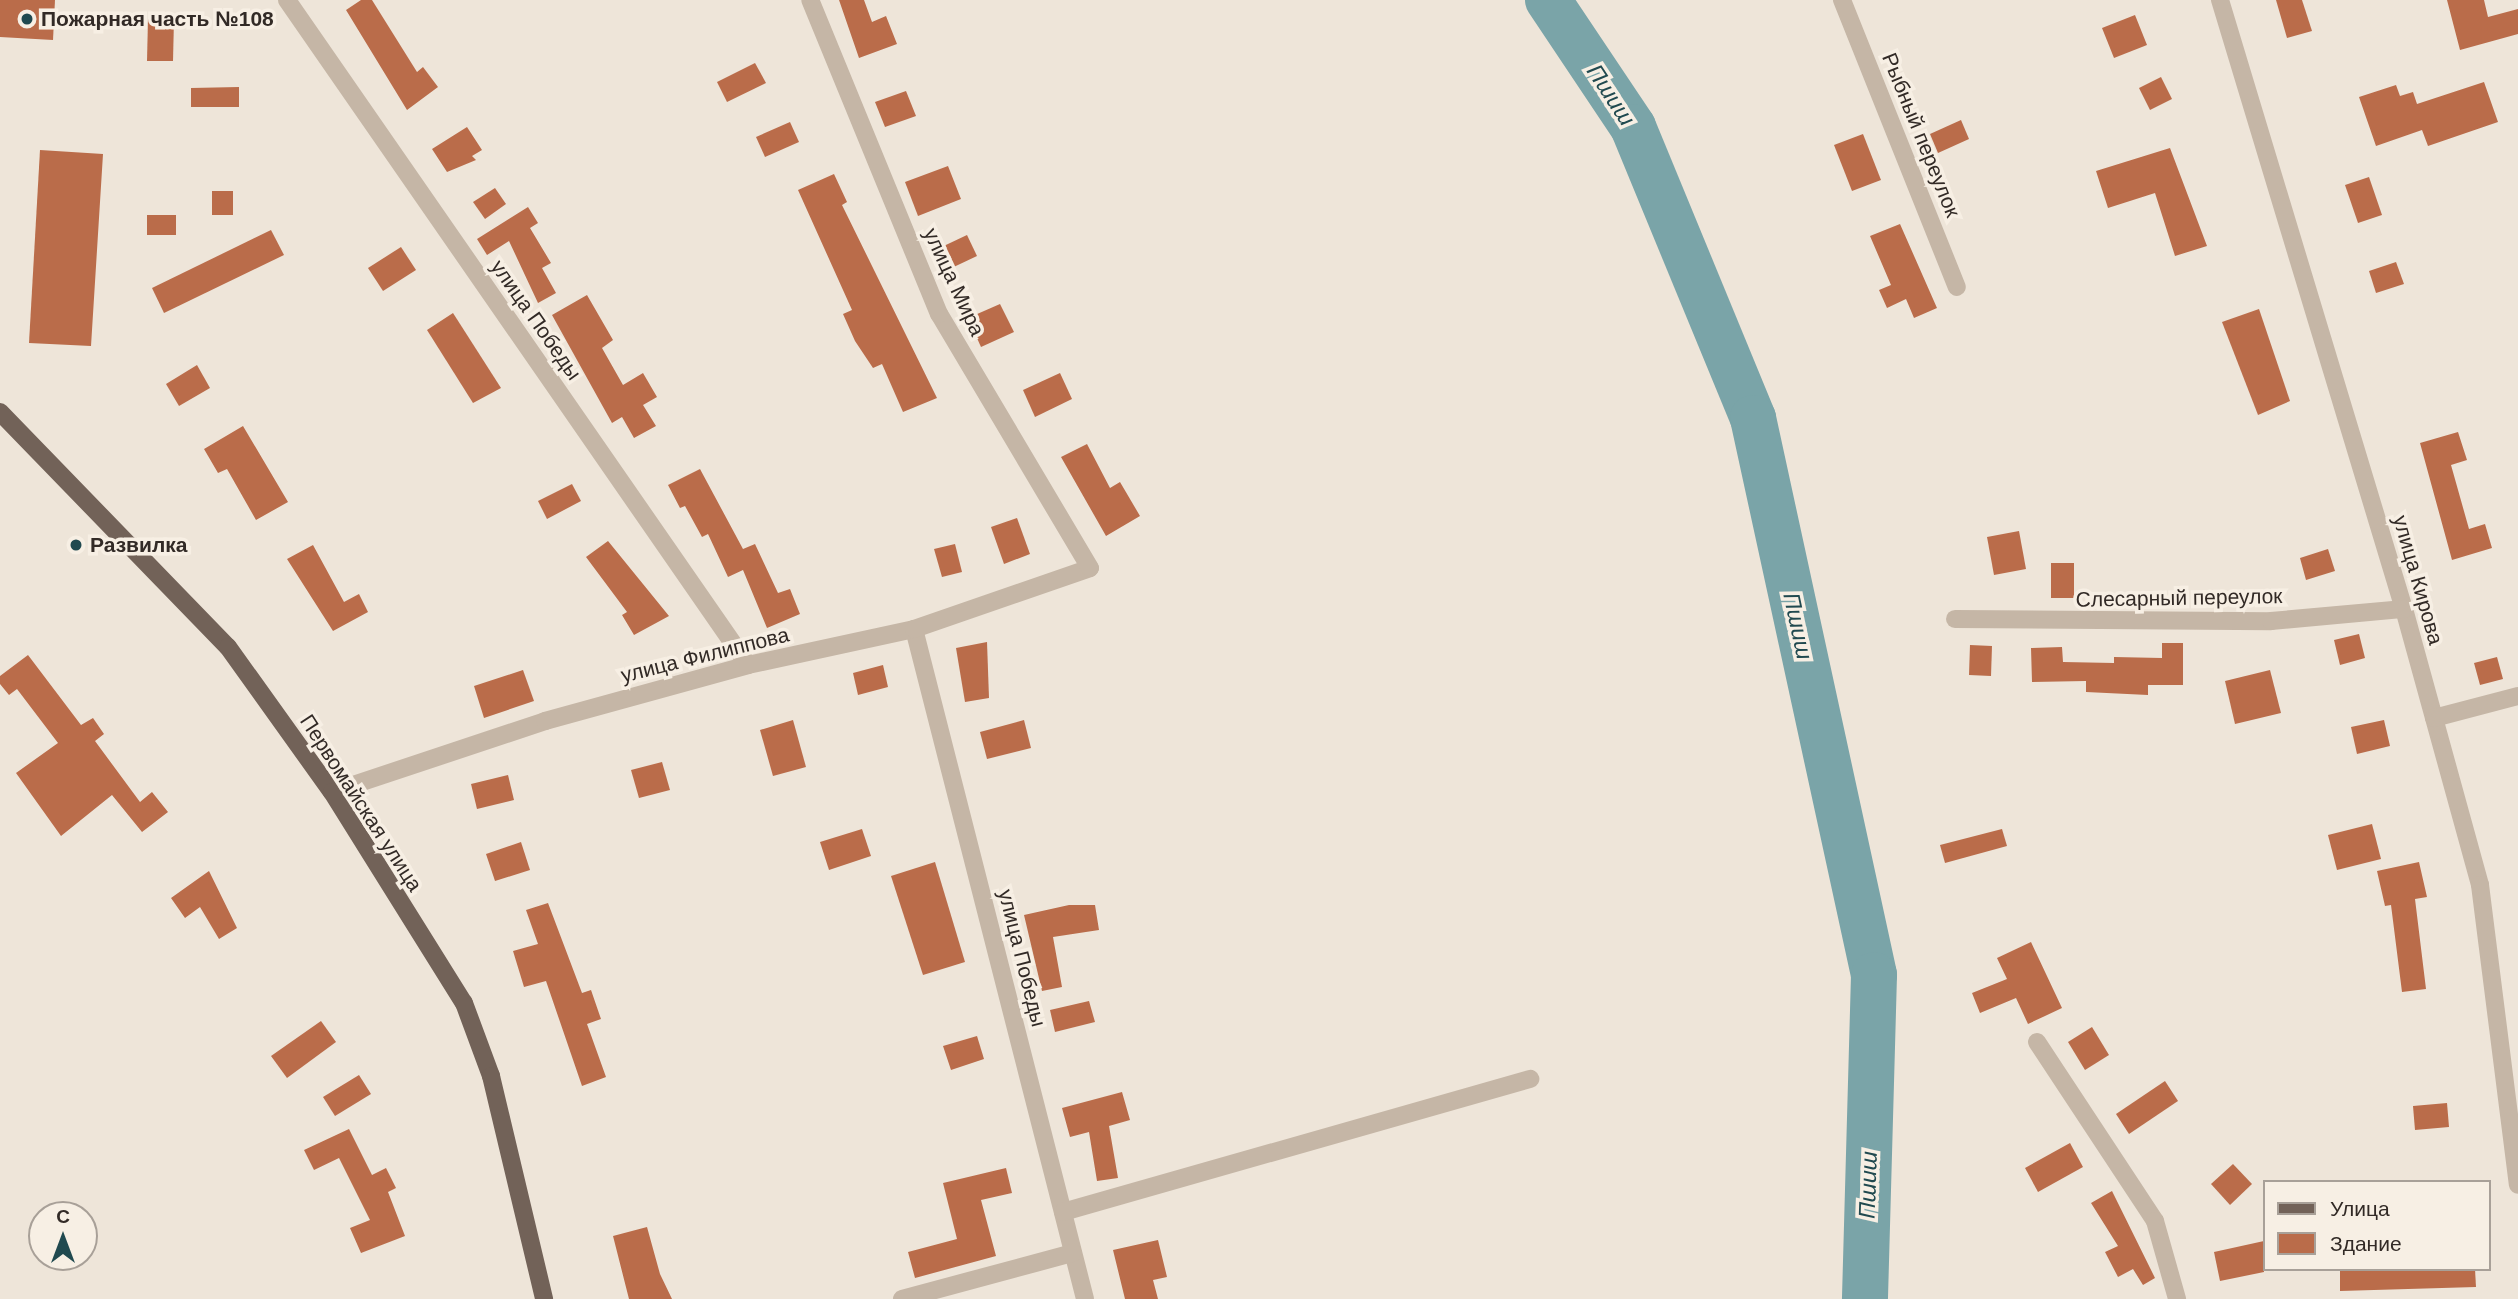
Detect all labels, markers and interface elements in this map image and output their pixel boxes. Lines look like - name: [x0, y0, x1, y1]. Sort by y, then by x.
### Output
- place label: Пожарная часть №108: [41, 6, 274, 32]
- marker: Пожарная часть №108: [19, 11, 35, 27]
- street label: Рыбный переулок: [1877, 49, 1965, 221]
- water label: Пшиш: [1581, 59, 1641, 131]
- street label: улица Мира: [918, 224, 990, 340]
- street label: улица Победы: [485, 255, 587, 385]
- street label: улица Кирова: [2387, 512, 2449, 648]
- place label: Развилка: [90, 532, 187, 558]
- marker: Развилка: [68, 537, 84, 553]
- street label: Слесарный переулок: [2075, 584, 2283, 612]
- water label: Пшиш: [1777, 590, 1819, 662]
- street label: улица Филиппова: [618, 622, 792, 688]
- street label: Первомайская улица: [294, 710, 428, 896]
- street label: улица Победы: [993, 887, 1051, 1029]
- water label: Пшиш: [1853, 1151, 1883, 1219]
- legend: [2262, 1180, 2490, 1271]
- text: Улица: [2330, 1197, 2390, 1220]
- north arrow: [28, 1201, 98, 1271]
- text: С: [56, 1206, 70, 1227]
- text: Здание: [2330, 1232, 2402, 1255]

